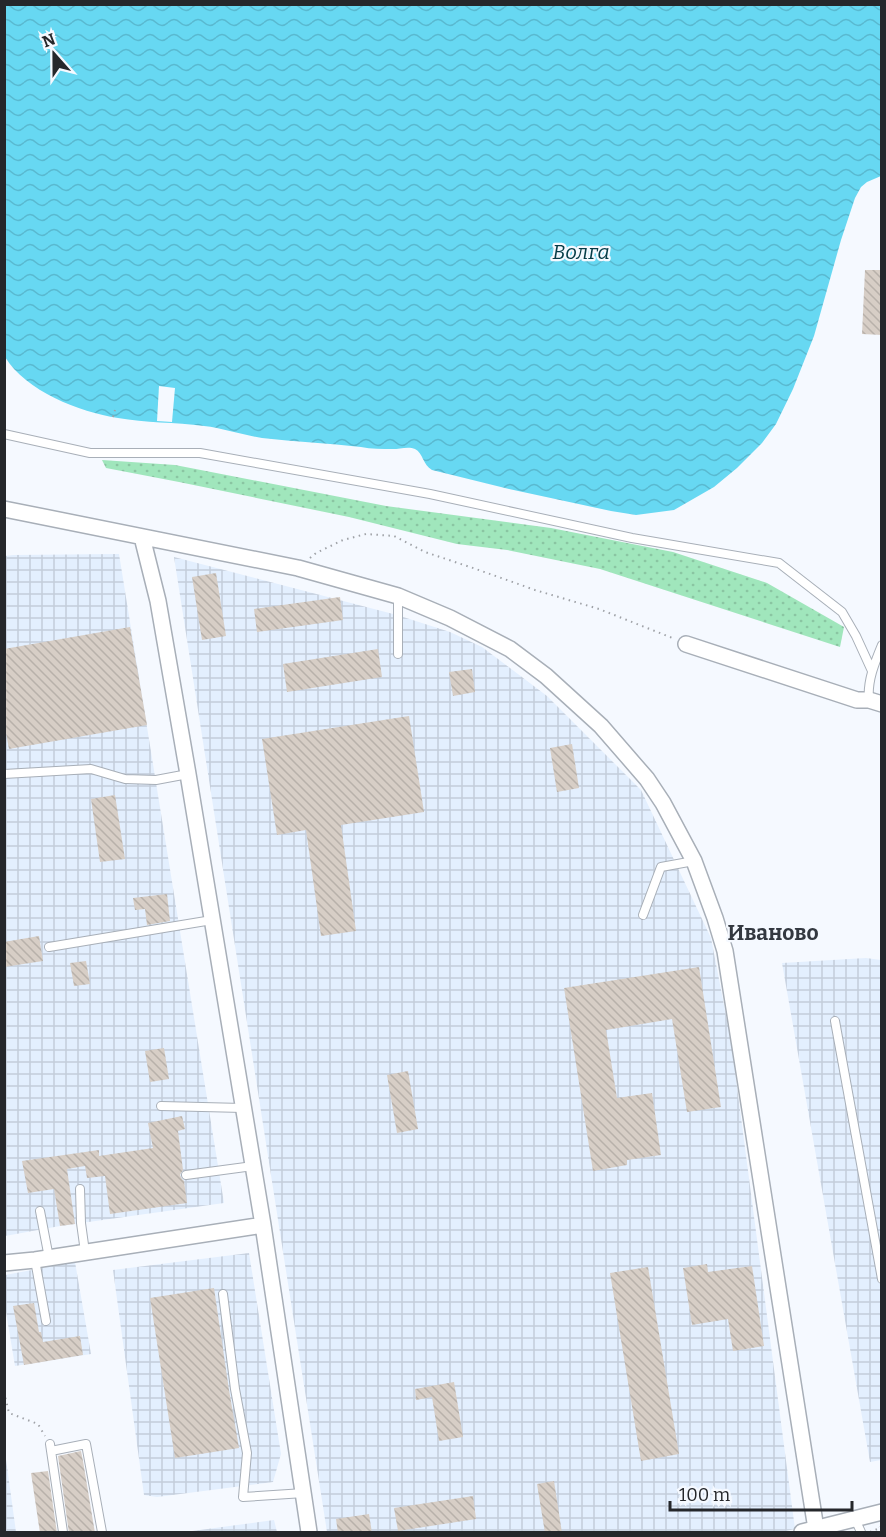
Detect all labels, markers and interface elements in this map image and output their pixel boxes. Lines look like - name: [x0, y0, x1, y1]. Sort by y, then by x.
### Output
- north arrow: [24, 24, 84, 84]
- text: N: [40, 29, 58, 52]
- water label: Волга: [552, 239, 610, 265]
- district label: Иваново: [727, 920, 819, 946]
- scale bar: [670, 1474, 852, 1512]
- text: 100 m: [679, 1484, 730, 1506]

